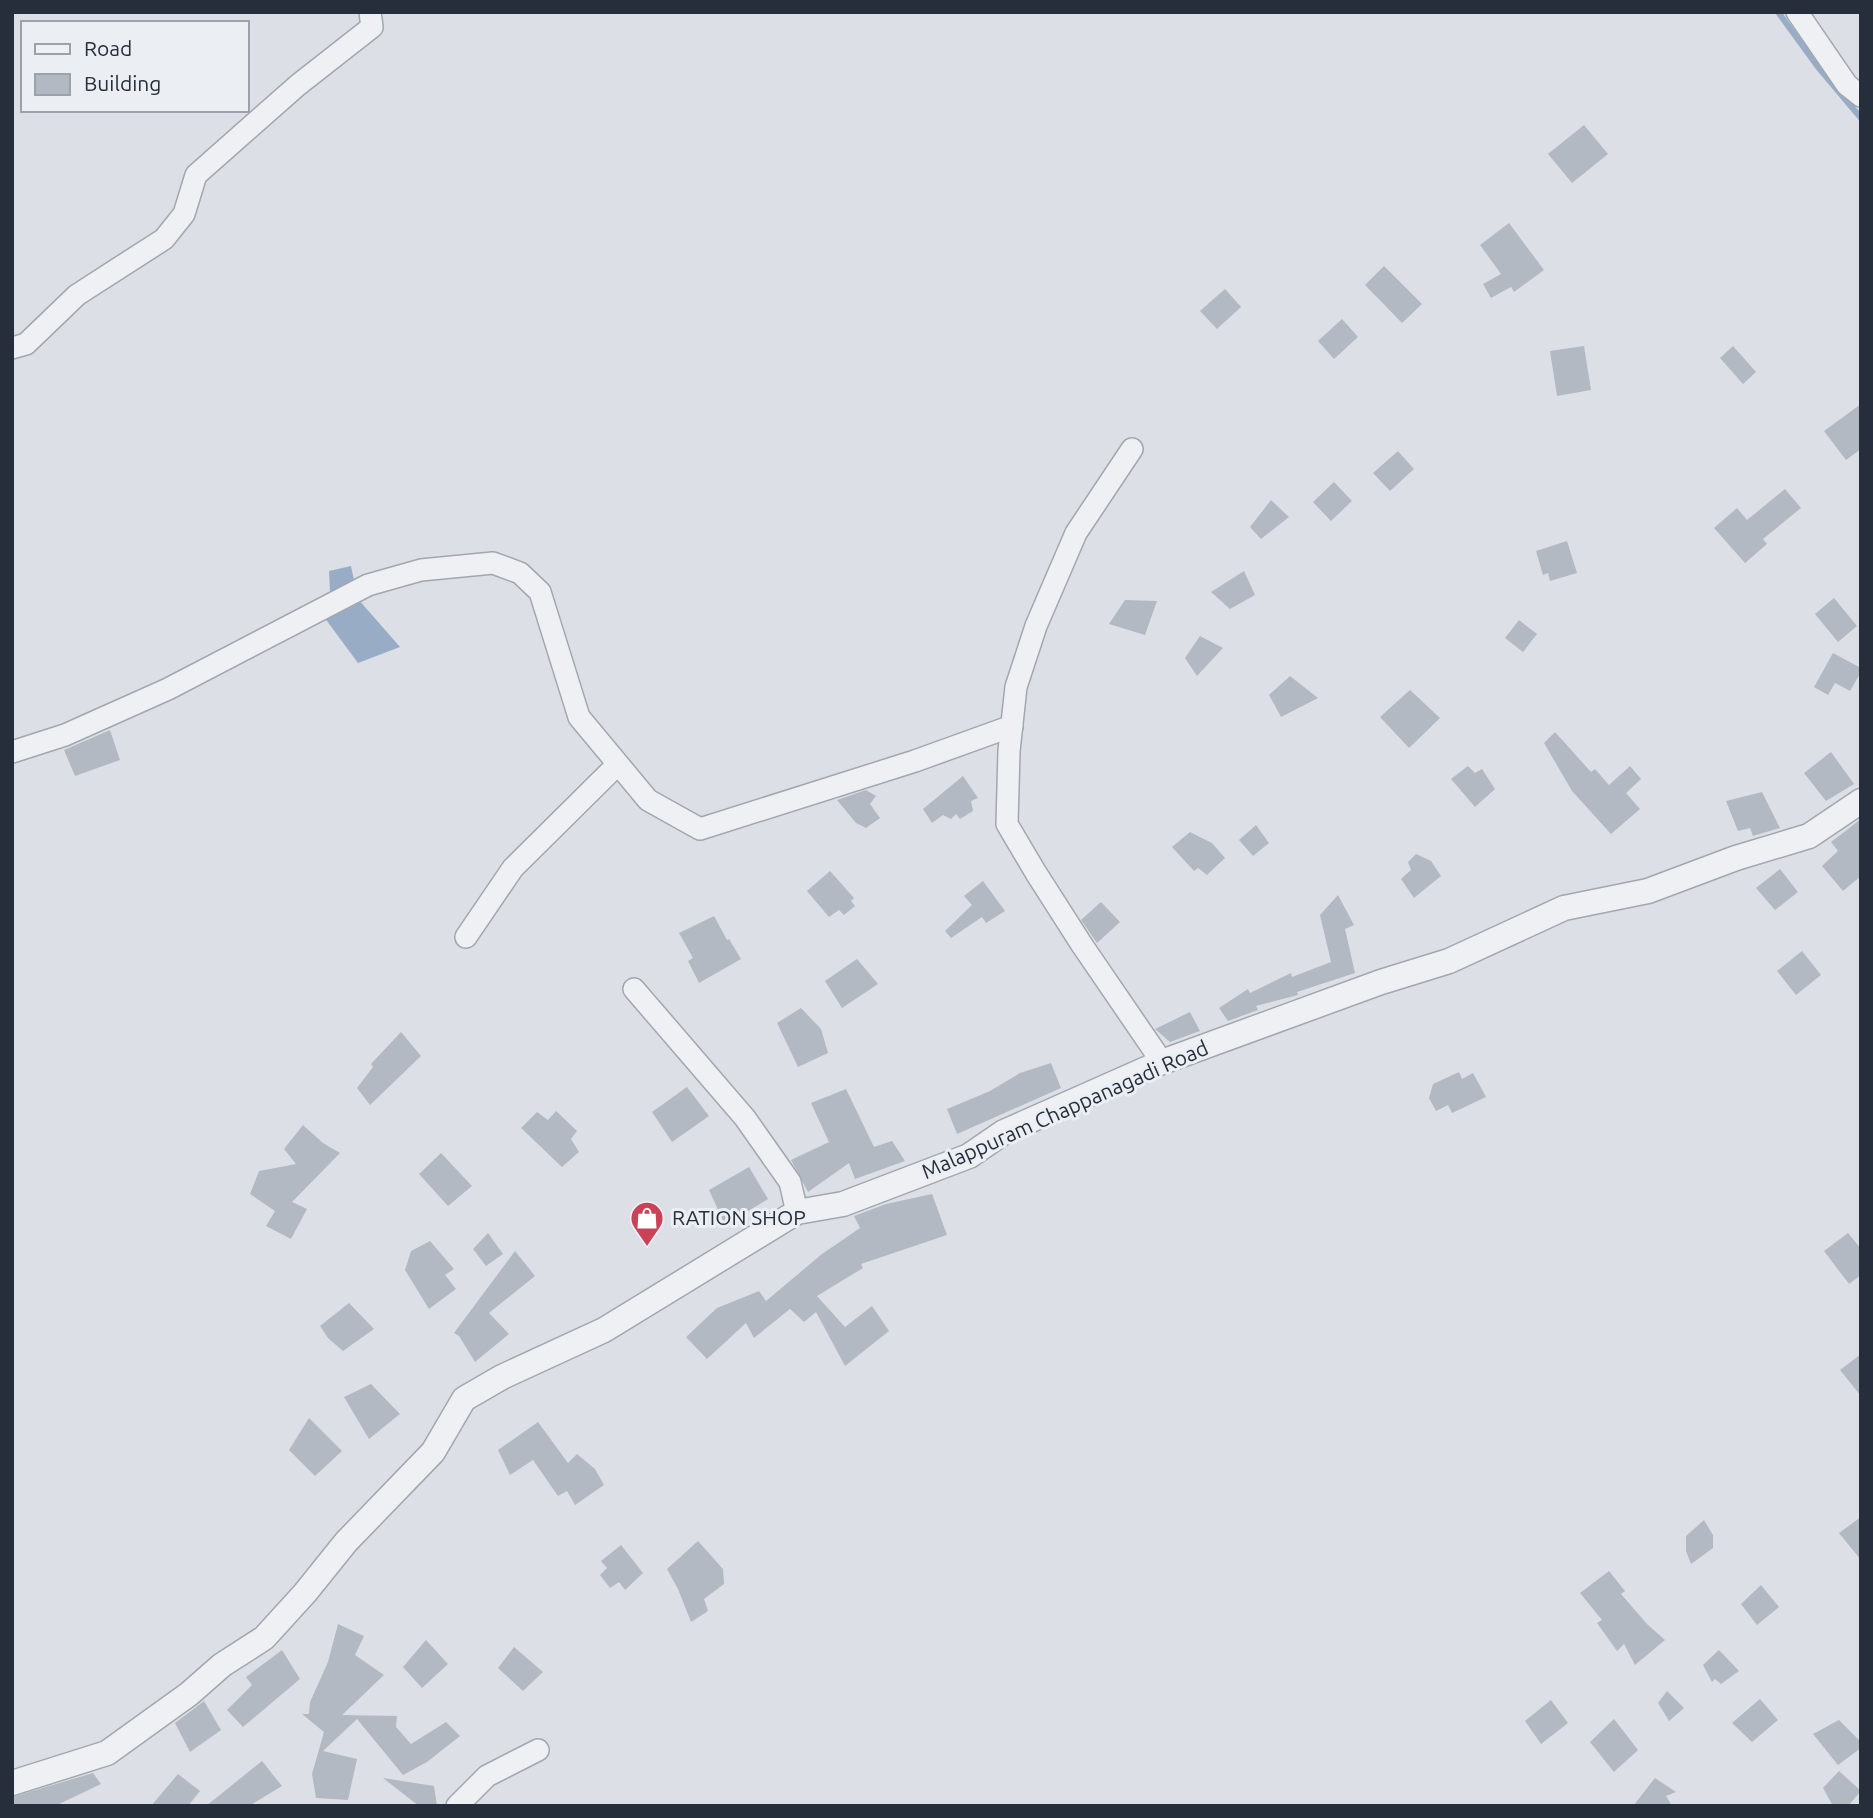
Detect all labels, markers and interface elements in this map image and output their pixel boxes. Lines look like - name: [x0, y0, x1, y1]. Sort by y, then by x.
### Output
- legend: [21, 21, 248, 112]
- text: Road: [84, 36, 132, 60]
- text: Building: [84, 71, 161, 95]
- street label: Malappuram Chappanagadi Road: [918, 1035, 1211, 1183]
- shop icon: RATION SHOP: [628, 1199, 666, 1248]
- place label: RATION SHOP: [672, 1205, 806, 1229]

